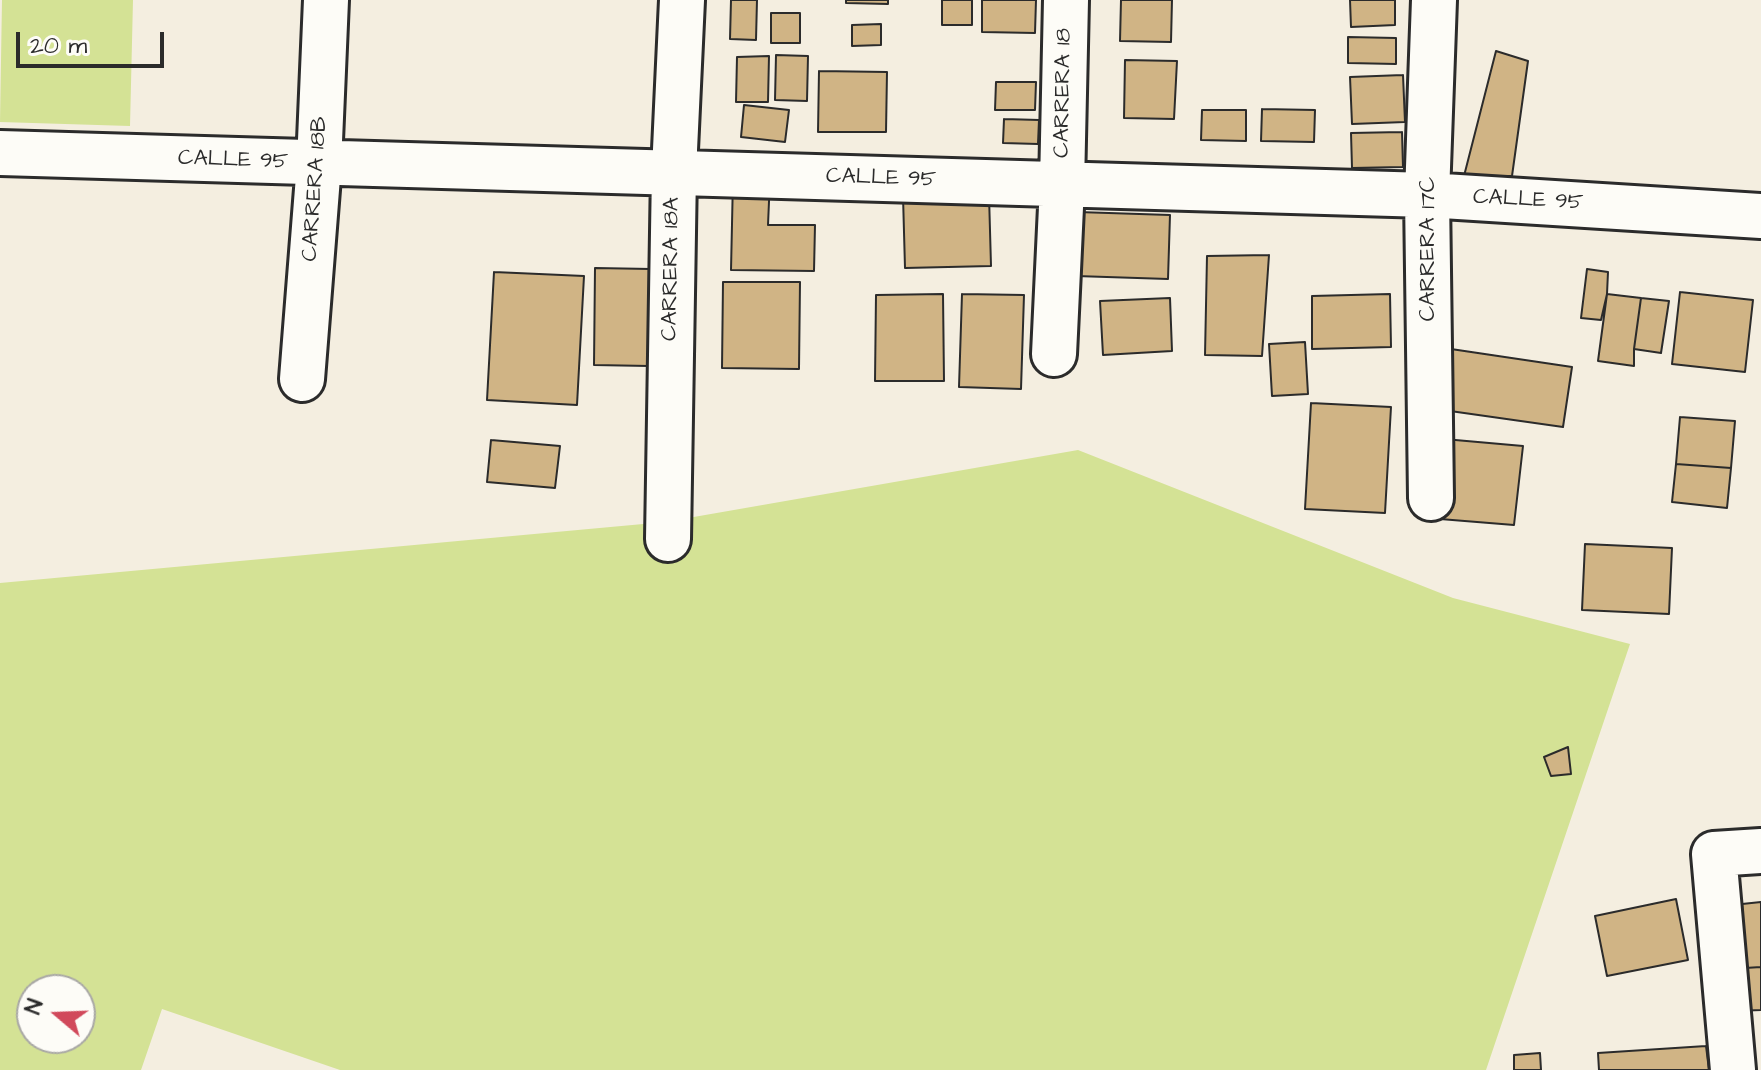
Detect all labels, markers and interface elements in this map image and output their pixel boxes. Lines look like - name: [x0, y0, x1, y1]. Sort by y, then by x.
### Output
- scale bar: [20, 16, 168, 66]
- street label: CARRERA 18: [1050, 28, 1078, 158]
- text: 20 m: [30, 29, 87, 63]
- street label: CARRERA 18B: [298, 116, 334, 262]
- street label: CALLE 95: [178, 146, 288, 176]
- street label: CALLE 95: [826, 164, 936, 194]
- street label: CARRERA 17C: [1416, 177, 1442, 321]
- street label: CALLE 95: [1472, 185, 1584, 217]
- street label: CARRERA 18A: [658, 197, 686, 341]
- north arrow: [16, 974, 96, 1054]
- text: N: [18, 995, 52, 1018]

